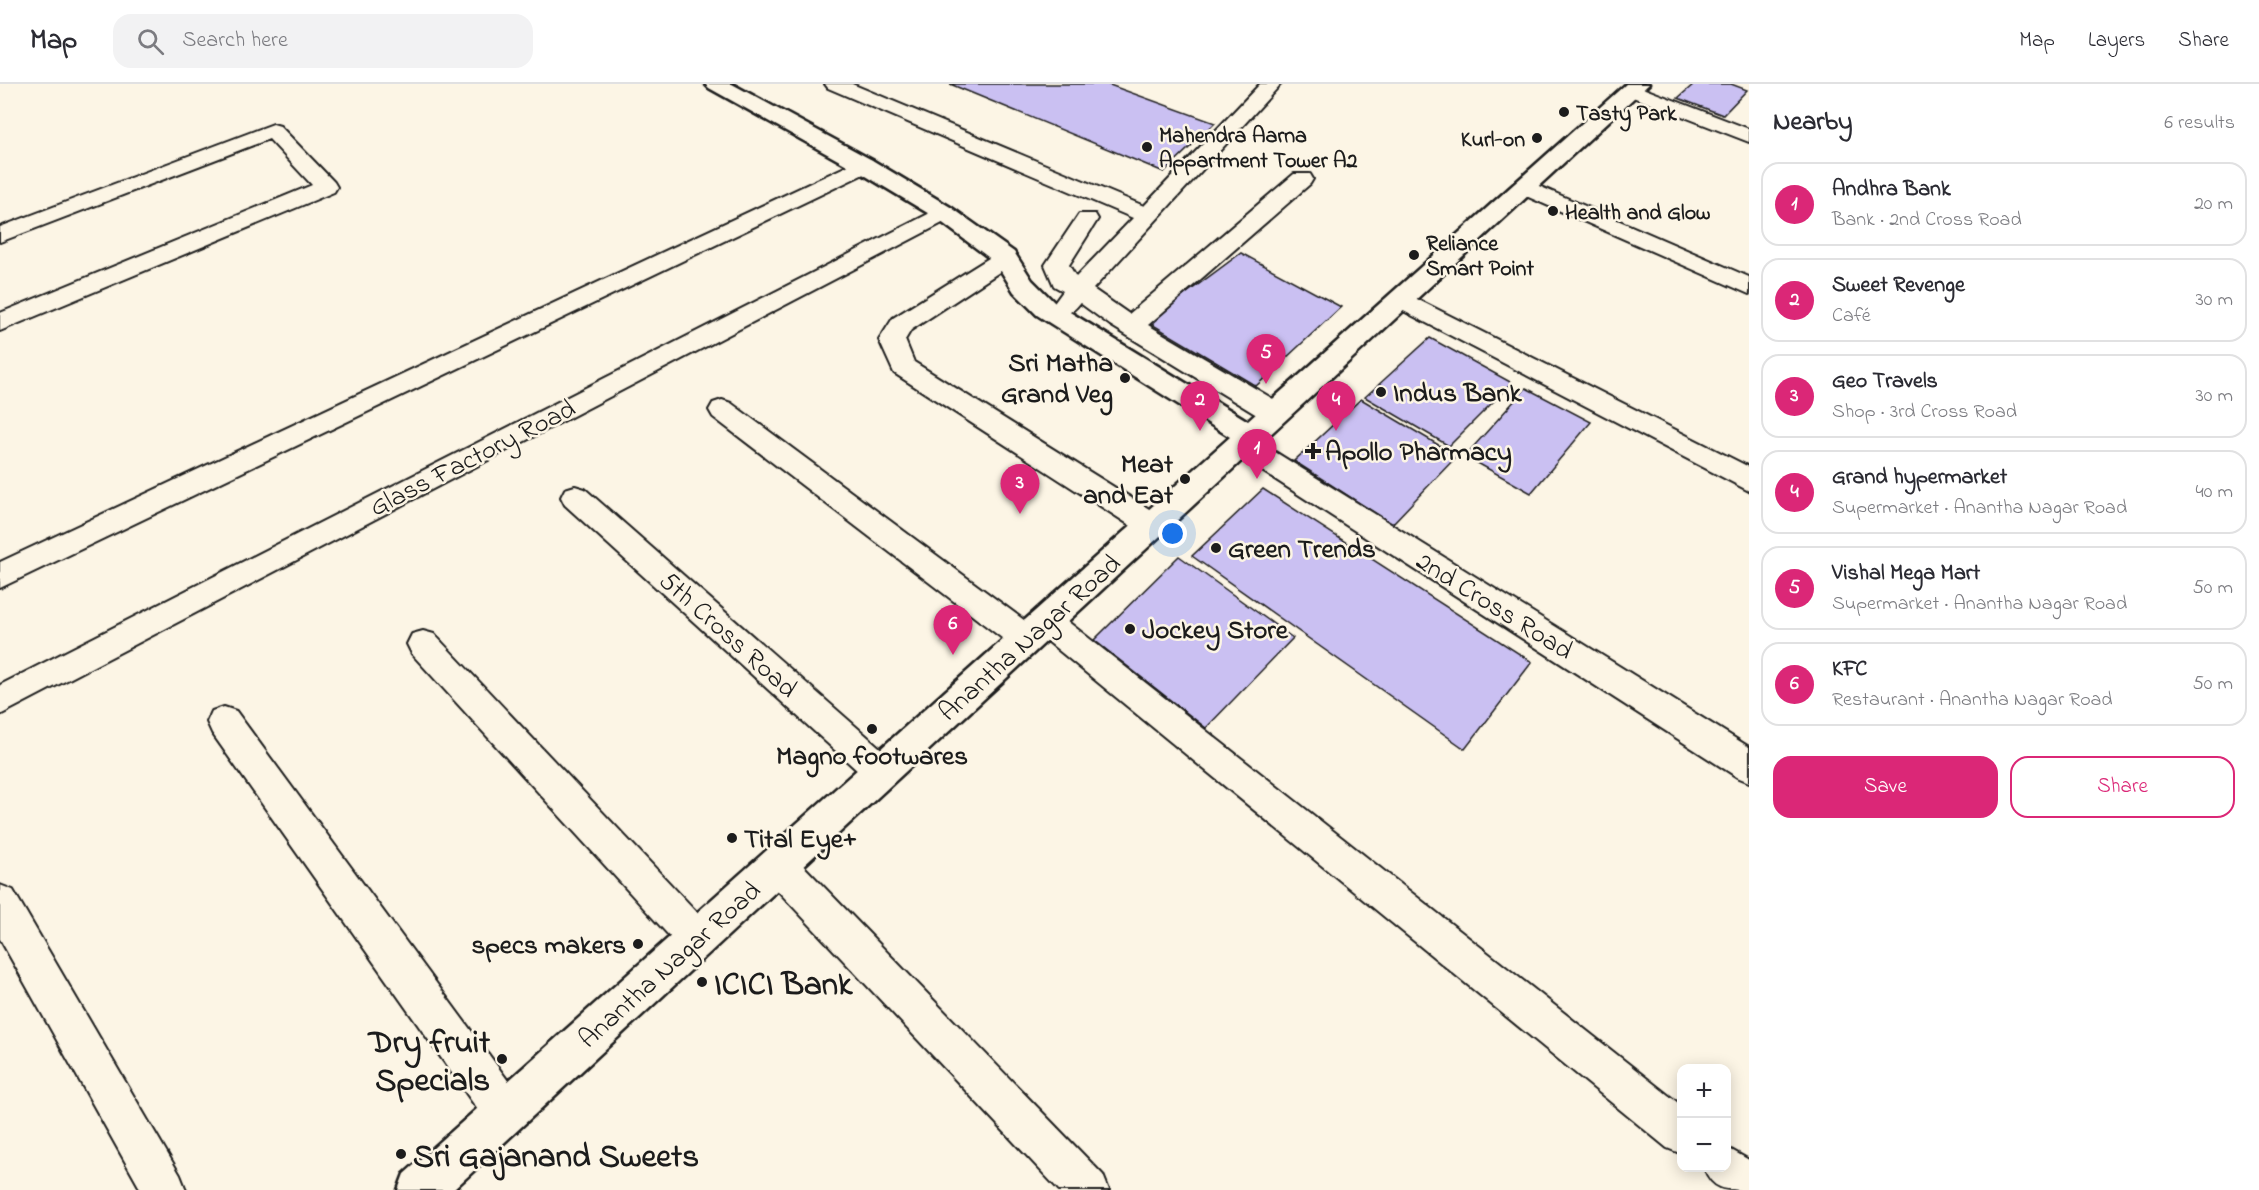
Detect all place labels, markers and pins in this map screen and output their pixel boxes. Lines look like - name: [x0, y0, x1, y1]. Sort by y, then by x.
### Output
- place label: Tasty Park: [1576, 99, 1678, 132]
- marker: Tasty Park: [1557, 105, 1571, 119]
- place label: Mahendra Aarna Appartment Tower A2: [1159, 121, 1358, 178]
- place label: Kurl-on: [1461, 125, 1525, 157]
- marker: Kurl-on: [1530, 131, 1544, 145]
- marker: Mahendra Aarna Appartment Tower A2: [1140, 140, 1154, 154]
- place label: Health and Glow: [1565, 198, 1711, 230]
- marker: Health and Glow: [1546, 204, 1560, 218]
- place label: Reliance Smart Point: [1426, 229, 1534, 286]
- marker: Reliance Smart Point: [1407, 248, 1421, 262]
- pin: 5: [1246, 334, 1286, 384]
- place label: Sri Matha Grand Veg: [1001, 345, 1113, 416]
- marker: Sri Matha Grand Veg: [1118, 371, 1132, 385]
- place label: Indus Bank: [1393, 375, 1523, 414]
- pin: 2: [1180, 382, 1220, 431]
- pin: 4: [1316, 382, 1356, 431]
- marker: Indus Bank: [1374, 385, 1388, 399]
- pin: 1: [1238, 430, 1276, 479]
- place label: Apollo Pharmacy: [1325, 434, 1512, 473]
- marker: Apollo Pharmacy: [1306, 444, 1320, 458]
- place label: Meat and Eat: [1083, 446, 1174, 516]
- pin: 3: [1000, 464, 1040, 514]
- marker: Meat and Eat: [1178, 472, 1192, 486]
- place label: Green Trends: [1228, 531, 1376, 570]
- marker: Green Trends: [1209, 541, 1223, 555]
- pin: 6: [934, 606, 972, 655]
- place label: Jockey Store: [1142, 612, 1289, 651]
- marker: Jockey Store: [1123, 622, 1137, 636]
- marker: Magno footwares: [865, 722, 879, 736]
- place label: Magno footwares: [776, 738, 968, 778]
- place label: Tital Eye+: [744, 821, 857, 860]
- marker: Tital Eye+: [725, 831, 739, 845]
- place label: specs makers: [471, 927, 626, 966]
- marker: specs makers: [631, 937, 645, 951]
- place label: ICICI Bank: [714, 962, 853, 1010]
- marker: ICICI Bank: [695, 975, 709, 989]
- place label: Dry fruit Specials: [367, 1020, 491, 1106]
- marker: Dry fruit Specials: [495, 1052, 509, 1066]
- place label: Sri Gajanand Sweets: [413, 1134, 699, 1182]
- marker: Sri Gajanand Sweets: [394, 1147, 408, 1161]

